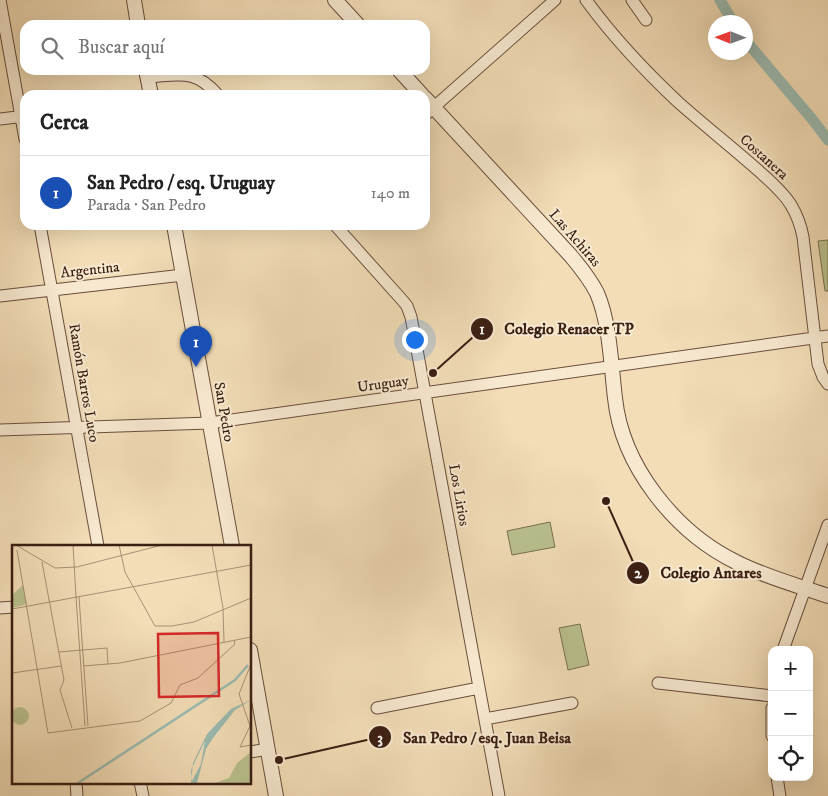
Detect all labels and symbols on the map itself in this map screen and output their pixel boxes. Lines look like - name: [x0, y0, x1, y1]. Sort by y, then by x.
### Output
- north arrow: [708, 15, 753, 60]
- street label: Costanera: [736, 130, 793, 184]
- street label: Las Achiras: [545, 205, 605, 271]
- street label: Argentina: [60, 257, 121, 283]
- callout: Colegio Renacer TP: [469, 313, 644, 344]
- text: Colegio Renacer TP: [504, 319, 634, 339]
- text: 1: [479, 320, 485, 339]
- street label: Ramón Barros Luco: [64, 322, 104, 444]
- pin: 1: [180, 326, 212, 367]
- your location: [402, 327, 428, 353]
- street label: Uruguay: [356, 371, 411, 397]
- street label: San Pedro: [209, 381, 239, 443]
- street label: Los Lirios: [444, 462, 474, 528]
- inset map: [12, 545, 251, 784]
- callout: Colegio Antares: [625, 557, 772, 588]
- text: Colegio Antares: [660, 563, 762, 583]
- text: 2: [634, 564, 642, 583]
- callout: San Pedro / esq. Juan Beisa: [368, 722, 581, 753]
- text: San Pedro / esq. Juan Beisa: [403, 728, 572, 749]
- text: 3: [377, 729, 383, 748]

